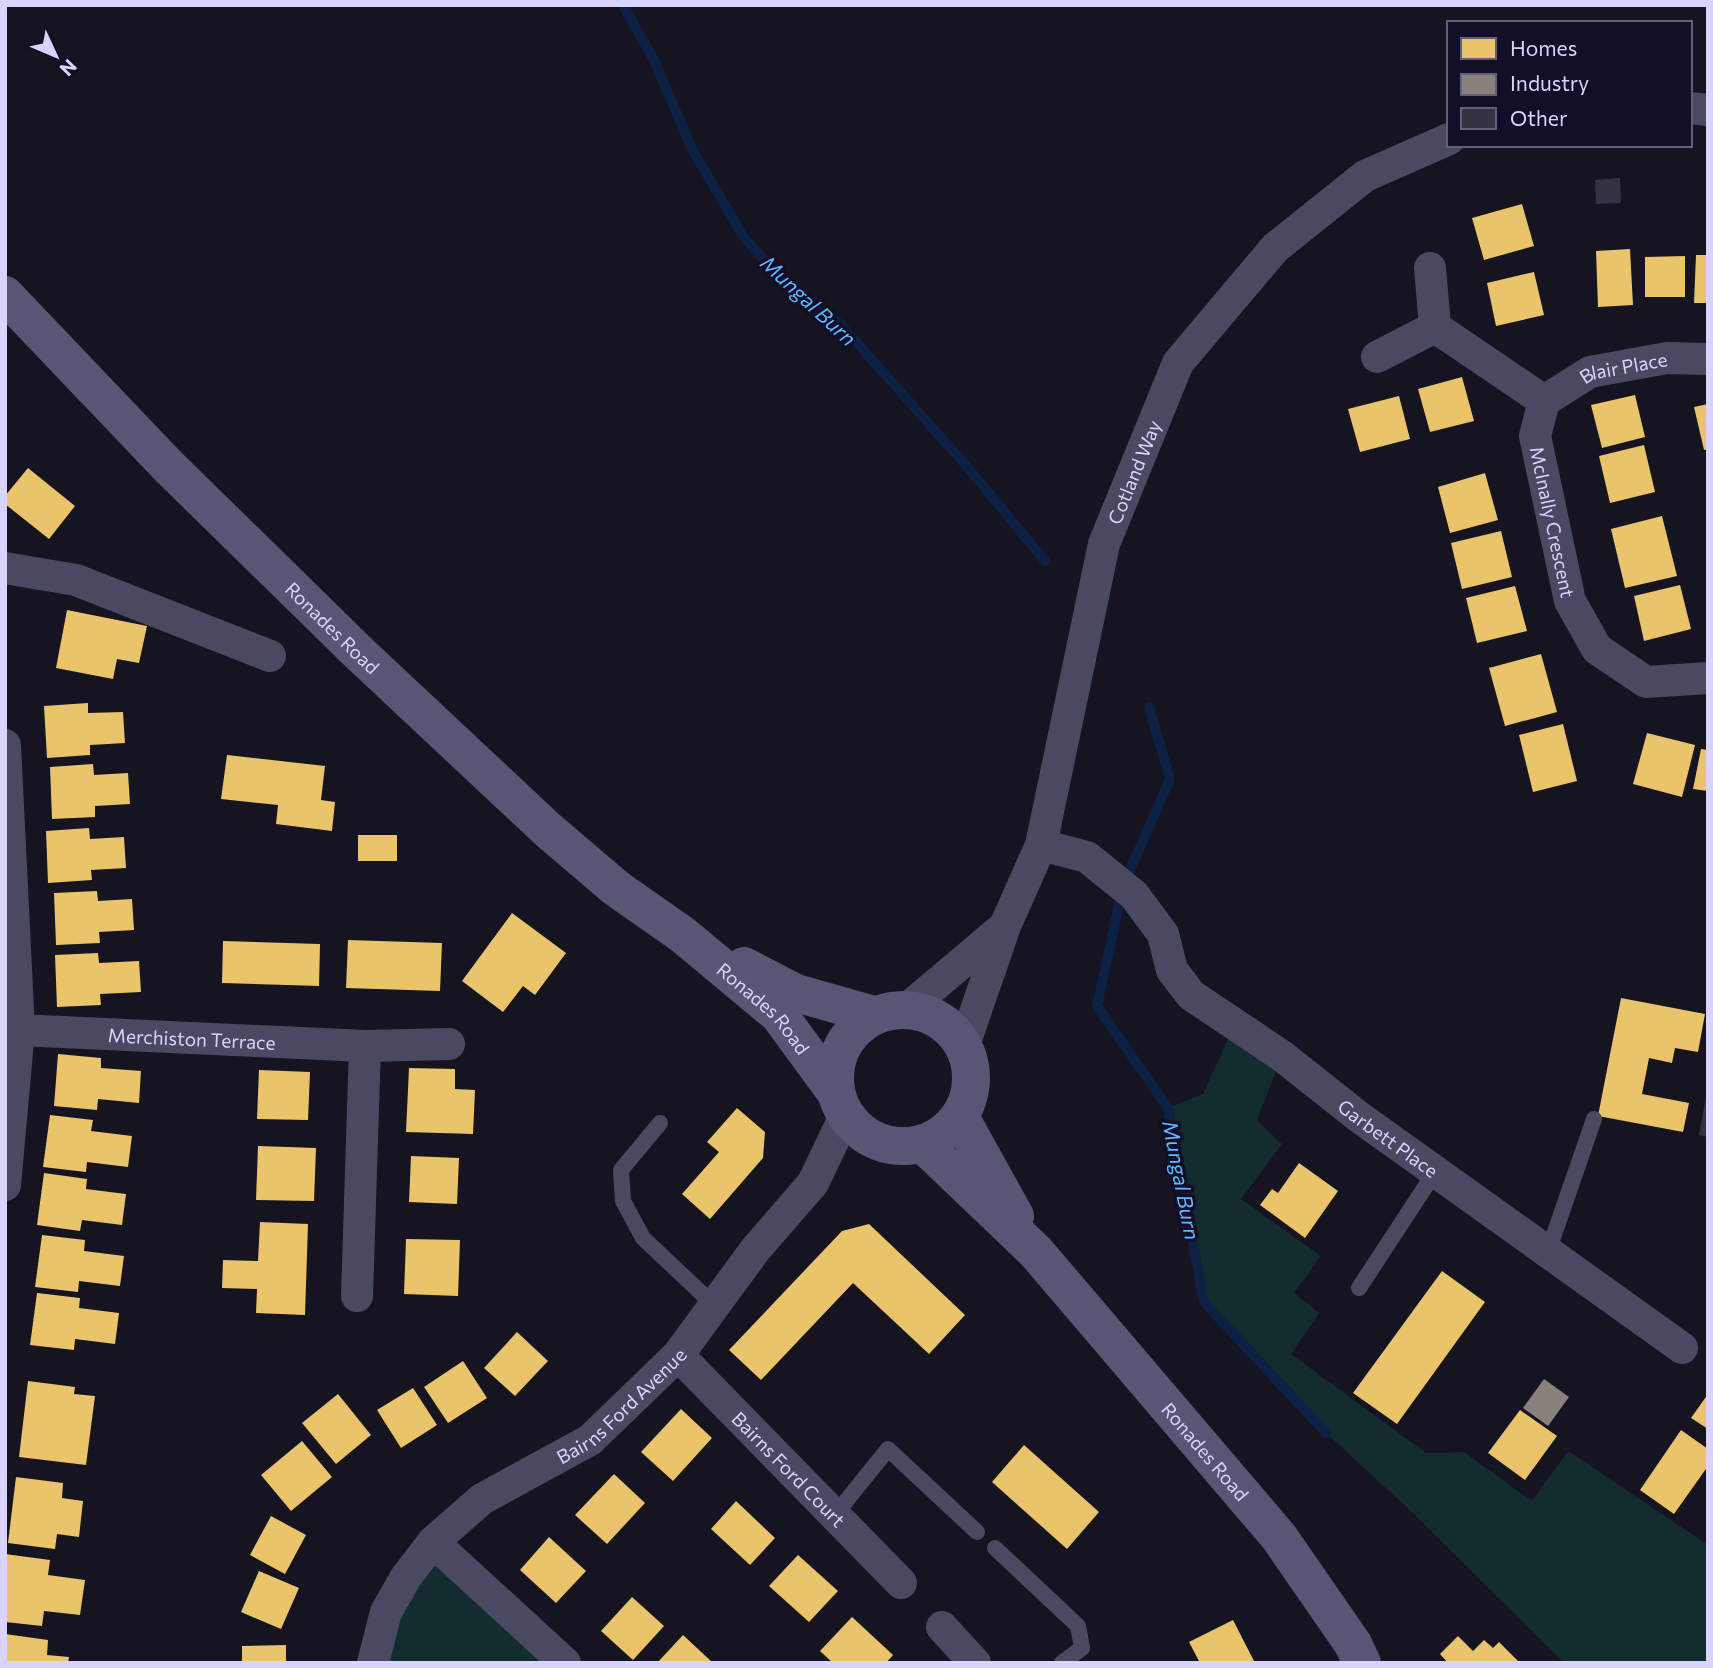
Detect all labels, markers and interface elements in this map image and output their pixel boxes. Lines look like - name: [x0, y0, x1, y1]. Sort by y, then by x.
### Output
- north arrow: [21, 21, 91, 91]
- legend: [1447, 21, 1692, 147]
- text: Homes: [1510, 35, 1577, 60]
- text: N: [55, 55, 82, 81]
- text: Industry: [1510, 70, 1589, 95]
- text: Other: [1510, 105, 1567, 130]
- water label: Mungal Burn: [756, 250, 862, 350]
- street label: Blair Place: [1575, 347, 1669, 388]
- street label: Cotland Way: [1102, 416, 1165, 527]
- street label: McInally Crescent: [1526, 444, 1580, 600]
- street label: Ronades Road: [281, 577, 385, 678]
- street label: Ronades Road: [713, 957, 815, 1058]
- street label: Merchiston Terrace: [107, 1023, 276, 1053]
- street label: Garbett Place: [1334, 1094, 1443, 1182]
- water label: Mungal Burn: [1158, 1118, 1206, 1242]
- street label: Bairns Ford Avenue: [552, 1344, 691, 1468]
- street label: Ronades Road: [1157, 1397, 1254, 1505]
- street label: Bairns Ford Court: [728, 1406, 851, 1531]

